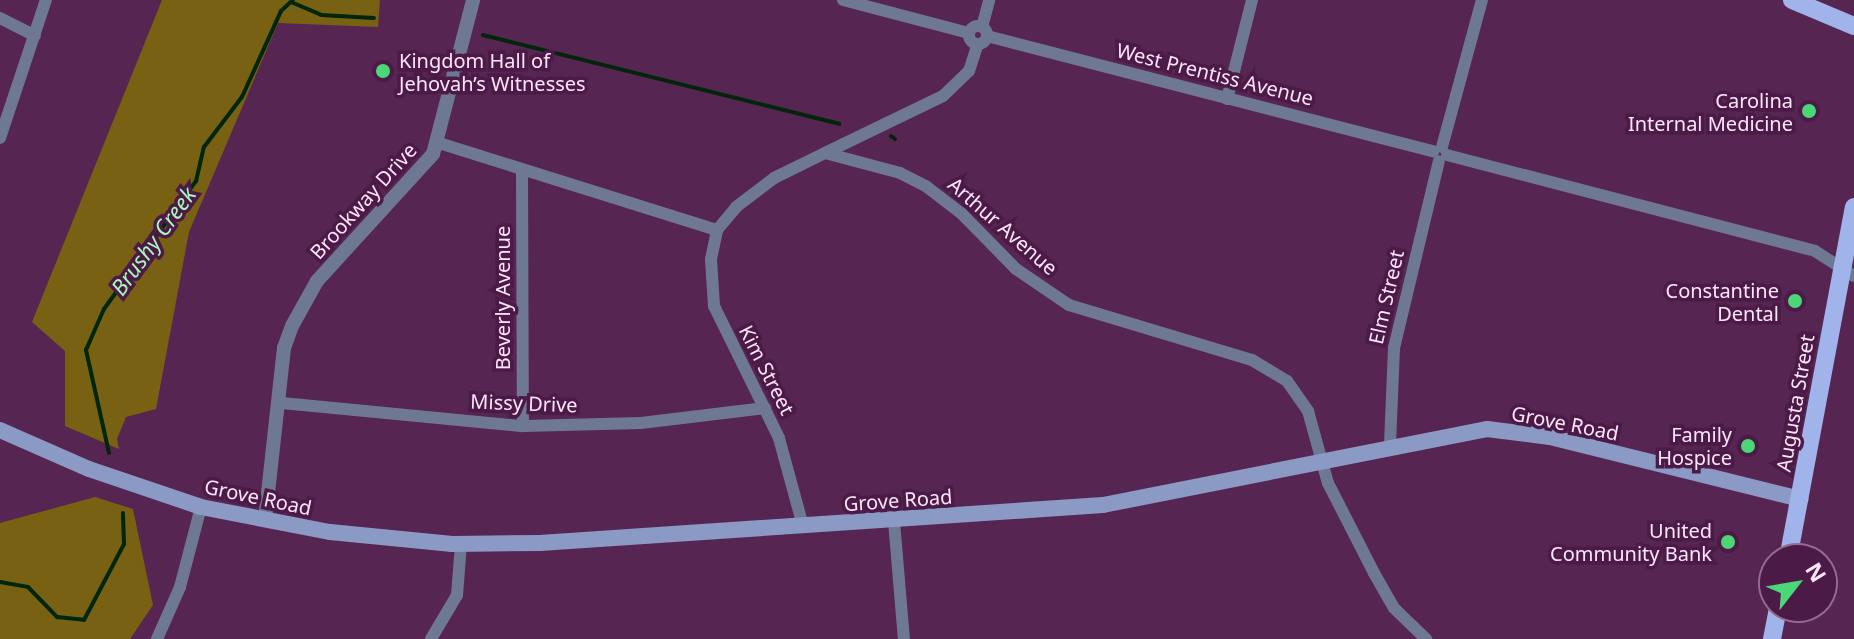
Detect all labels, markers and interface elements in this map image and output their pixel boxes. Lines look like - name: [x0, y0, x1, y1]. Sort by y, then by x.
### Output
- street label: West Prentiss Avenue: [1114, 38, 1316, 110]
- place label: Kingdom Hall of Jehovah’s Witnesses: [399, 48, 586, 95]
- marker: Kingdom Hall of Jehovah’s Witnesses: [374, 62, 392, 80]
- place label: Carolina Internal Medicine: [1628, 88, 1793, 135]
- marker: Carolina Internal Medicine: [1800, 102, 1818, 120]
- street label: Brookway Drive: [305, 138, 421, 264]
- street label: Arthur Avenue: [944, 172, 1062, 280]
- water label: Brushy Creek: [105, 182, 201, 300]
- street label: Beverly Avenue: [490, 226, 514, 370]
- street label: Elm Street: [1364, 248, 1408, 346]
- place label: Constantine Dental: [1666, 278, 1779, 325]
- marker: Constantine Dental: [1786, 292, 1804, 310]
- street label: Kim Street: [734, 321, 800, 419]
- street label: Augusta Street: [1771, 333, 1819, 473]
- street label: Missy Drive: [470, 389, 578, 417]
- street label: Grove Road: [1509, 401, 1621, 445]
- place label: Family Hospice: [1657, 422, 1732, 469]
- marker: Family Hospice: [1739, 437, 1757, 455]
- street label: Grove Road: [202, 474, 314, 520]
- street label: Grove Road: [843, 484, 953, 516]
- place label: United Community Bank: [1550, 518, 1712, 565]
- marker: United Community Bank: [1719, 533, 1737, 551]
- north arrow: [1758, 543, 1838, 623]
- text: N: [1799, 556, 1834, 587]

